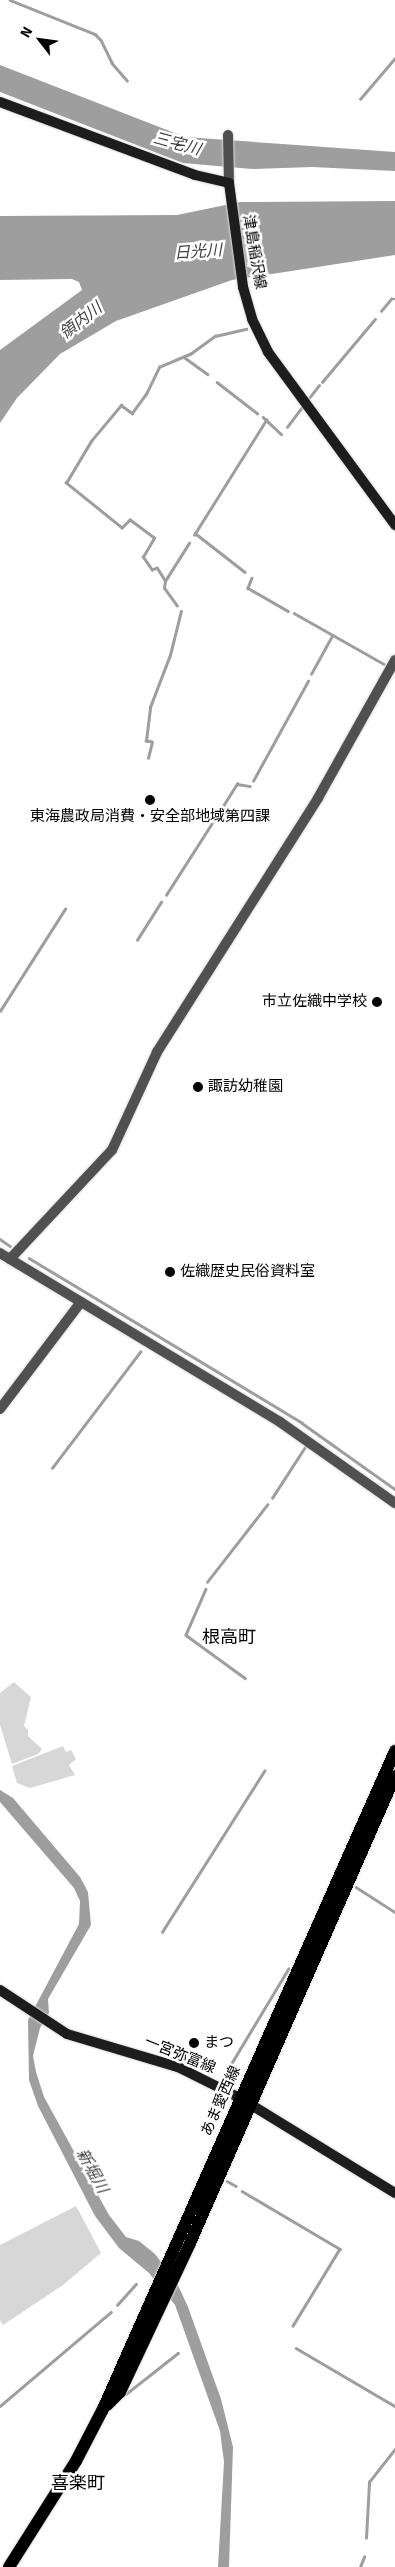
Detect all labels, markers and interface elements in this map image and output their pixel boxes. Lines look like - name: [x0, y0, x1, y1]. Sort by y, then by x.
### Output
- north arrow: [15, 15, 65, 65]
- text: N: [17, 24, 36, 41]
- water label: 三宅川: [151, 129, 203, 159]
- street label: 津島稲沢線: [239, 214, 269, 290]
- water label: 日光川: [173, 241, 223, 263]
- water label: 領内川: [56, 299, 106, 343]
- marker: 東海農政局消費・安全部地域第四課: [144, 794, 156, 806]
- place label: 東海農政局消費・安全部地域第四課: [30, 808, 270, 826]
- place label: 市立佐織中学校: [262, 993, 367, 1011]
- marker: 市立佐織中学校: [371, 996, 383, 1008]
- place label: 諏訪幼稚園: [208, 1078, 283, 1096]
- marker: 諏訪幼稚園: [192, 1081, 204, 1093]
- place label: 佐織歴史民俗資料室: [180, 1263, 315, 1281]
- marker: 佐織歴史民俗資料室: [164, 1266, 176, 1278]
- district label: 根高町: [202, 1626, 256, 1648]
- street label: 一宮弥富線: [142, 2033, 218, 2077]
- place label: まつ: [204, 2034, 234, 2052]
- marker: まつ: [188, 2037, 200, 2049]
- street label: あま愛西線: [198, 2063, 244, 2139]
- water label: 新堀川: [72, 2145, 112, 2197]
- district label: 喜楽町: [51, 2472, 105, 2494]

